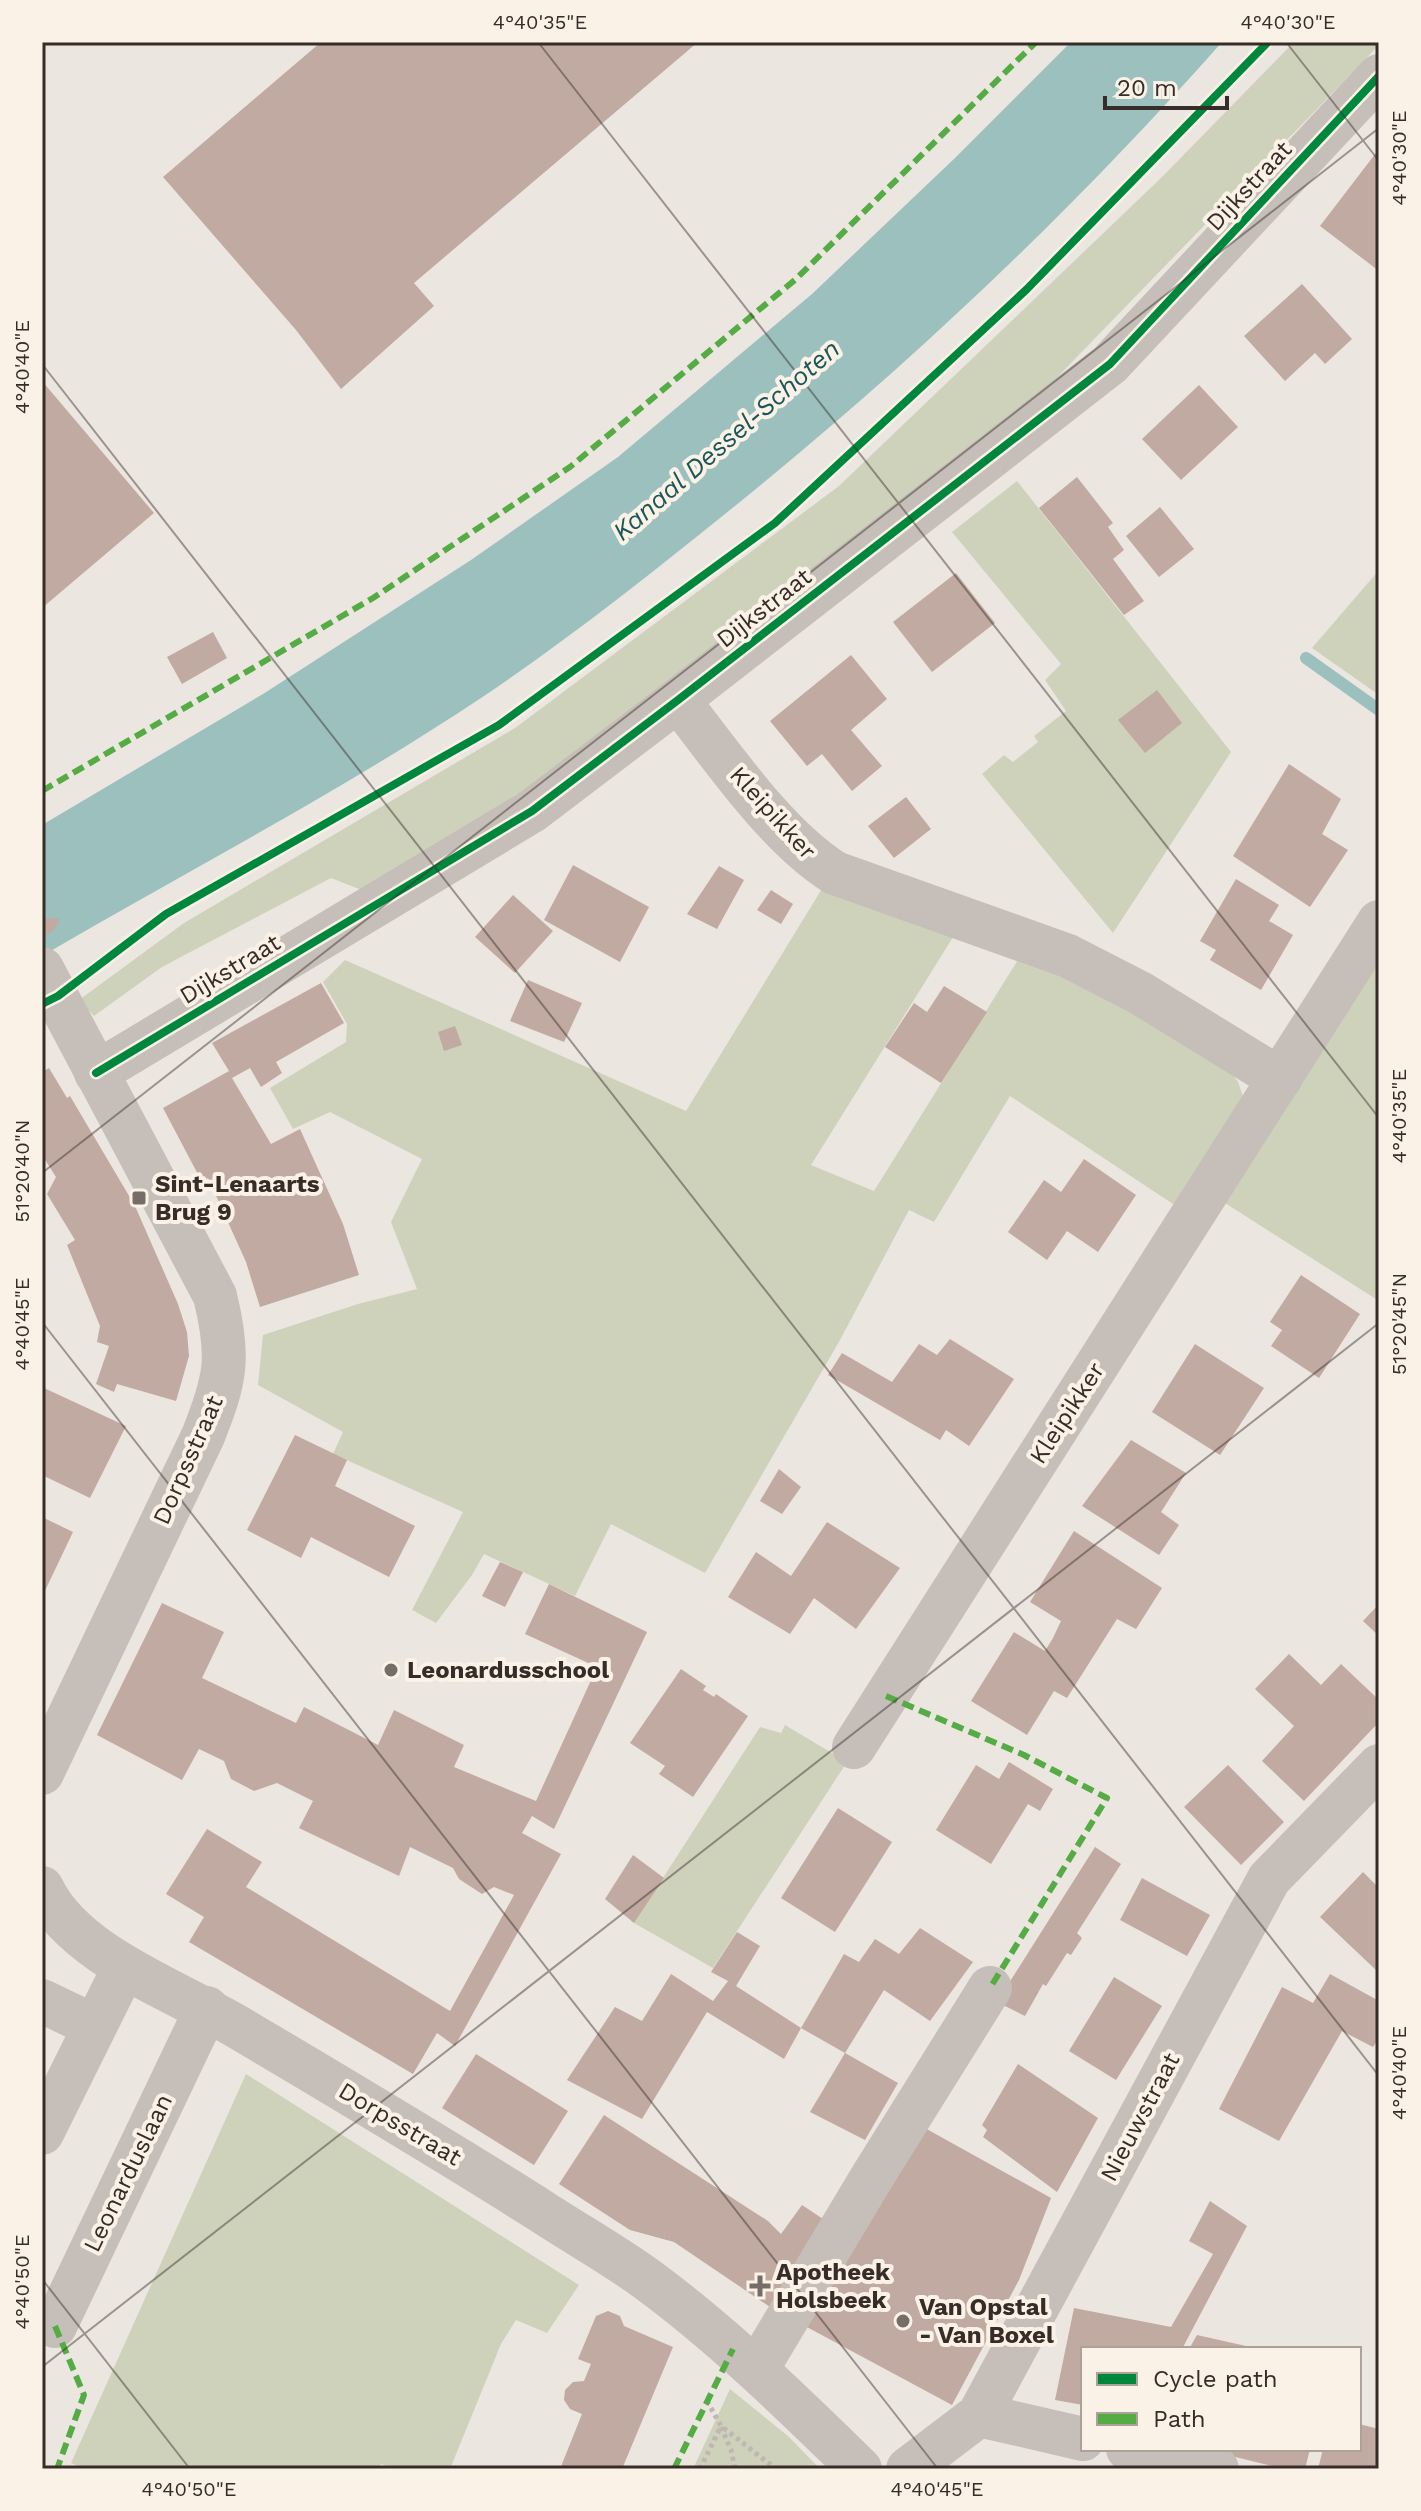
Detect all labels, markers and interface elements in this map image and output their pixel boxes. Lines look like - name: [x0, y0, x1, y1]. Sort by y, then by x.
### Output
- text: 4°40'35"E: [493, 10, 587, 34]
- text: 4°40'30"E: [1240, 10, 1336, 34]
- scale bar: [1105, 60, 1227, 110]
- text: 20 m: [1117, 74, 1177, 102]
- text: 4°40'30"E: [1387, 110, 1411, 206]
- street label: Dijkstraat: [1200, 135, 1298, 237]
- text: 4°40'40"E: [10, 320, 34, 414]
- water label: Kanaal Dessel-Schoten: [607, 333, 845, 547]
- street label: Dijkstraat: [711, 562, 817, 654]
- street label: Kleipikker: [724, 761, 822, 865]
- street label: Dijkstraat: [175, 928, 285, 1010]
- text: 4°40'35"E: [1387, 1069, 1411, 1163]
- text: 51°20'40"N: [10, 1120, 34, 1223]
- place label: Sint-Lenaarts Brug 9: [155, 1170, 320, 1226]
- marker: Sint-Lenaarts Brug 9: [130, 1189, 148, 1207]
- text: 51°20'45"N: [1387, 1273, 1411, 1375]
- text: 4°40'45"E: [10, 1277, 34, 1371]
- street label: Kleipikker: [1024, 1357, 1110, 1469]
- street label: Dorpsstraat: [147, 1391, 229, 1529]
- place label: Leonardusschool: [407, 1656, 609, 1684]
- marker: Leonardusschool: [382, 1661, 400, 1679]
- text: 4°40'40"E: [1387, 2026, 1411, 2120]
- street label: Nieuwstraat: [1094, 2048, 1186, 2186]
- street label: Dorpsstraat: [334, 2076, 466, 2172]
- street label: Leonarduslaan: [78, 2090, 178, 2256]
- text: 4°40'50"E: [10, 2234, 34, 2330]
- place label: Apotheek Holsbeek: [776, 2258, 890, 2314]
- marker: Apotheek Holsbeek: [751, 2277, 769, 2295]
- place label: Van Opstal - Van Boxel: [919, 2293, 1054, 2349]
- marker: Van Opstal - Van Boxel: [894, 2312, 912, 2330]
- legend: [1081, 2347, 1361, 2451]
- text: Cycle path: [1153, 2365, 1278, 2393]
- text: Path: [1153, 2405, 1206, 2433]
- text: 4°40'50"E: [141, 2477, 237, 2501]
- text: 4°40'45"E: [890, 2477, 984, 2501]

